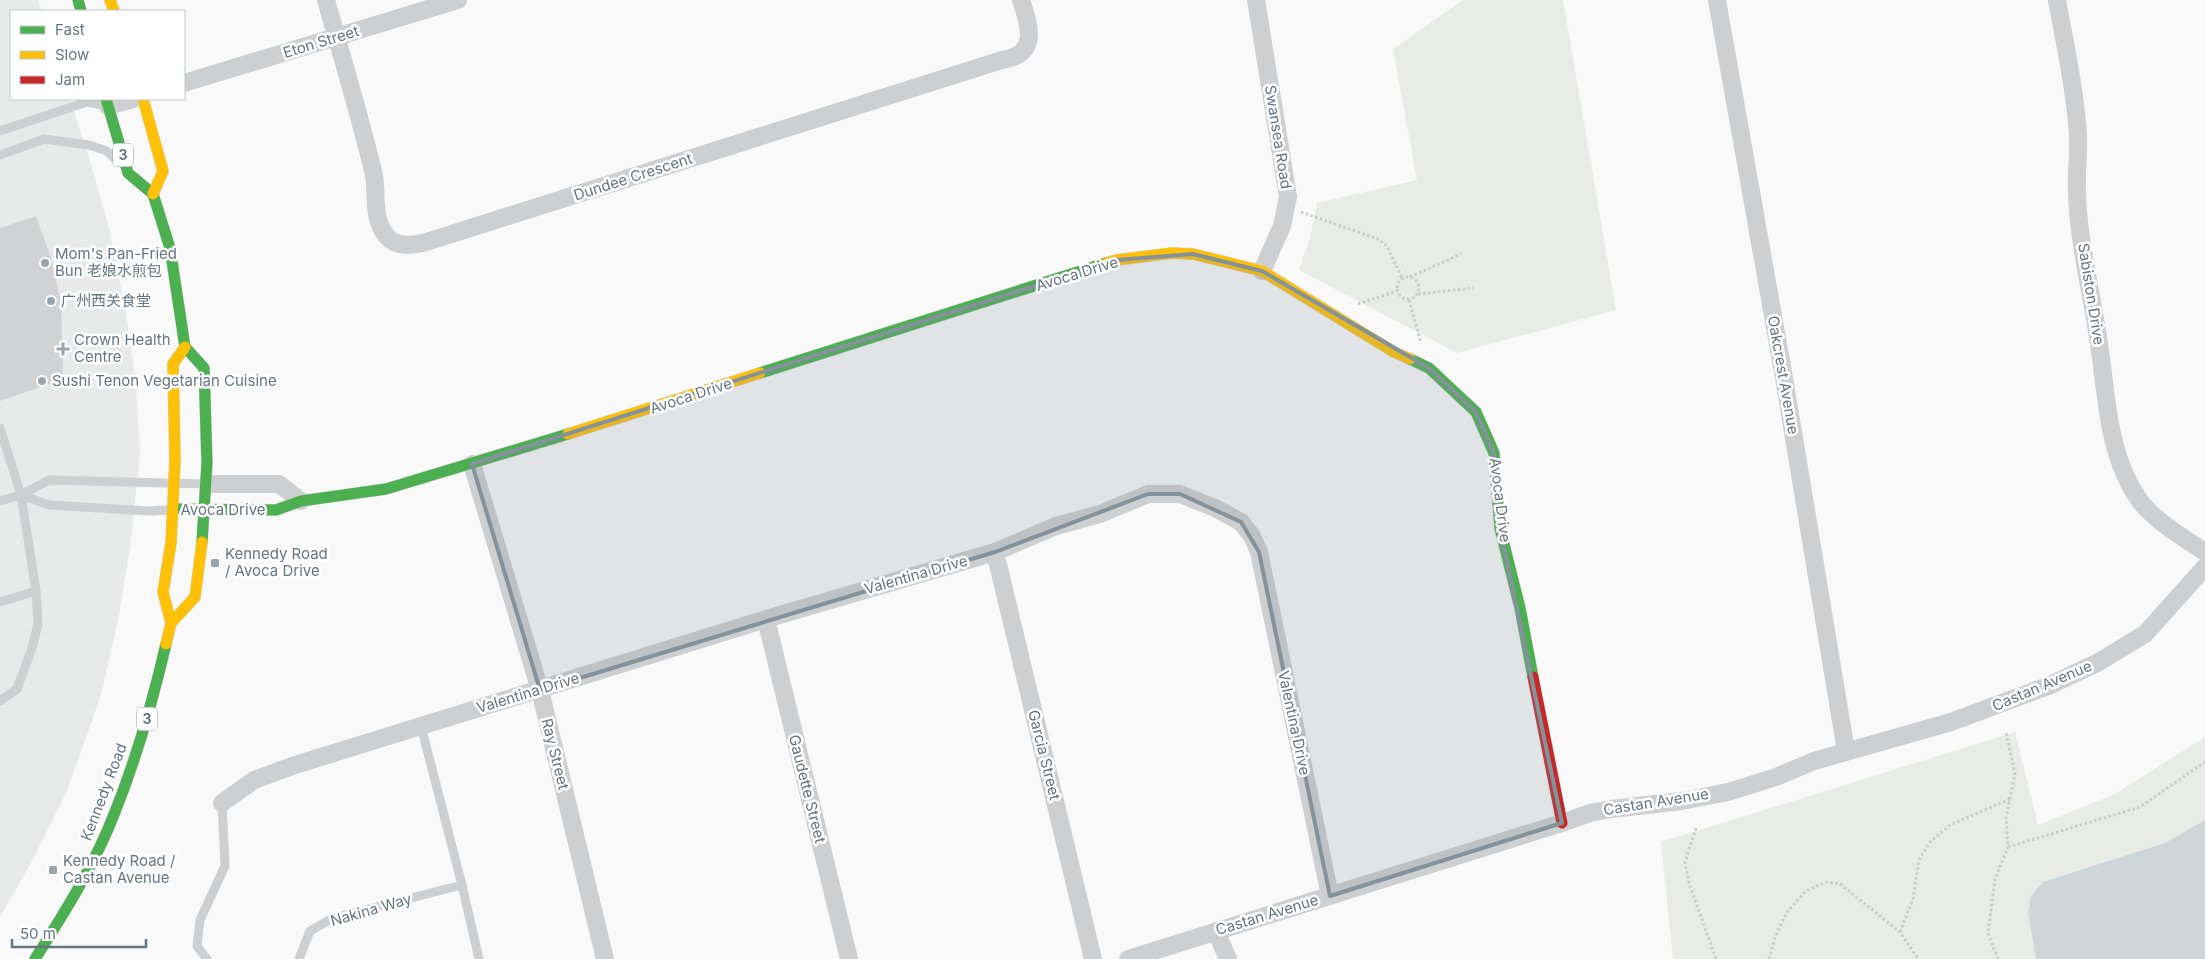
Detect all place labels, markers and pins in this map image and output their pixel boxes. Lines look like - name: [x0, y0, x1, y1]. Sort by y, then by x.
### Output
- place label: Mom's Pan-Fried Bun 老娘水煎包: [55, 244, 177, 280]
- marker: Mom's Pan-Fried Bun 老娘水煎包: [39, 257, 51, 269]
- place label: 广州西关食堂: [61, 291, 151, 310]
- marker: 广州西关食堂: [45, 295, 57, 307]
- place label: Crown Health Centre: [74, 330, 171, 366]
- marker: Crown Health Centre: [56, 342, 70, 356]
- place label: Sushi Tenon Vegetarian Cuisine: [52, 371, 277, 390]
- marker: Sushi Tenon Vegetarian Cuisine: [36, 375, 48, 387]
- place label: Kennedy Road / Avoca Drive: [225, 544, 328, 580]
- marker: Kennedy Road / Avoca Drive: [209, 557, 221, 569]
- place label: Kennedy Road / Castan Avenue: [63, 851, 176, 887]
- marker: Kennedy Road / Castan Avenue: [47, 864, 59, 876]

